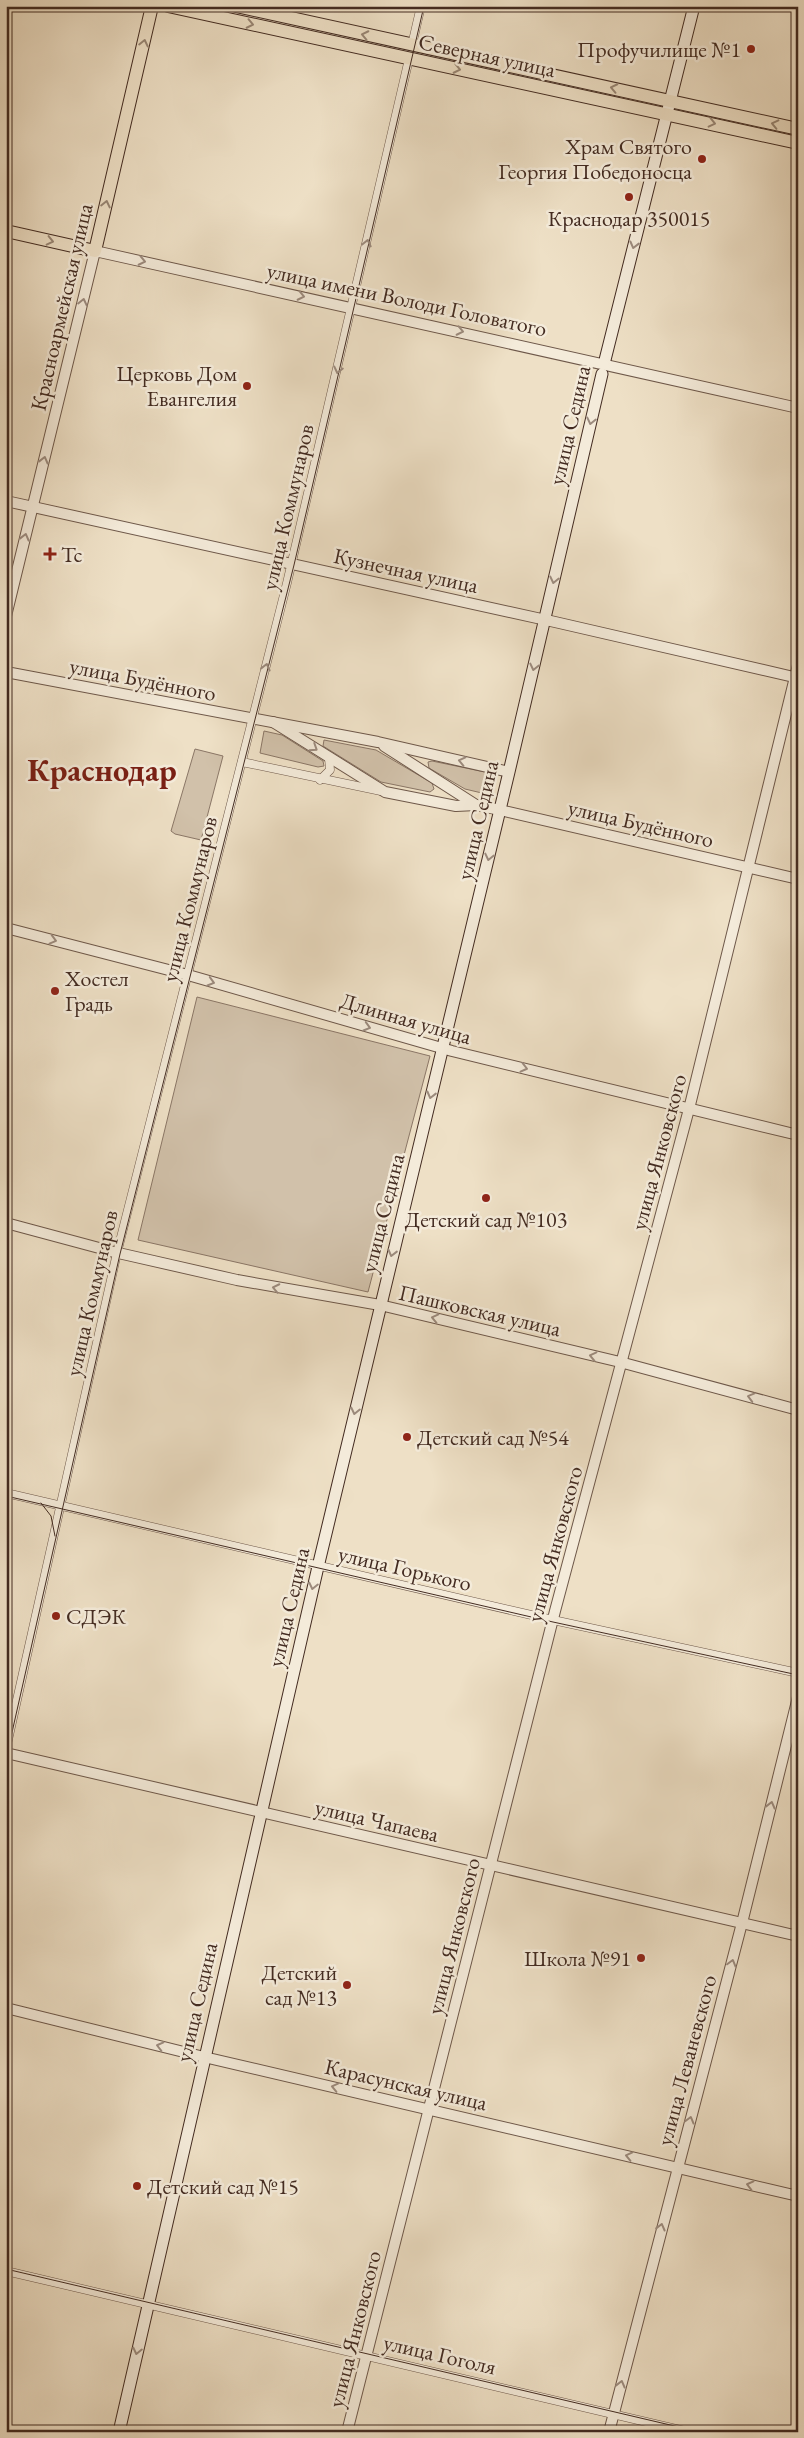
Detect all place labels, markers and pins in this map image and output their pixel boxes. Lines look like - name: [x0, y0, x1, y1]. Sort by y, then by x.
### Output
- place label: Профучилище №1: [577, 35, 741, 64]
- marker: Профучилище №1: [745, 43, 757, 55]
- place label: Храм Святого Георгия Победоносца: [498, 132, 692, 186]
- marker: Храм Святого Георгия Победоносца: [696, 153, 708, 165]
- marker: Краснодар 350015: [623, 191, 635, 203]
- place label: Краснодар 350015: [548, 204, 710, 233]
- place label: Церковь Дом Евангелия: [116, 359, 237, 413]
- marker: Церковь Дом Евангелия: [241, 380, 253, 392]
- place label: Тс: [61, 540, 82, 569]
- marker: Тс: [43, 547, 57, 561]
- place label: Хостел Градь: [64, 964, 129, 1018]
- marker: Хостел Градь: [49, 985, 61, 997]
- marker: Детский сад №103: [480, 1192, 492, 1204]
- place label: Детский сад №103: [405, 1205, 567, 1234]
- place label: Детский сад №54: [417, 1423, 569, 1452]
- marker: Детский сад №54: [401, 1431, 413, 1443]
- place label: СДЭК: [66, 1602, 126, 1631]
- marker: СДЭК: [50, 1610, 62, 1622]
- place label: Школа №91: [524, 1944, 631, 1973]
- marker: Школа №91: [635, 1952, 647, 1964]
- place label: Детский сад №13: [262, 1958, 337, 2012]
- marker: Детский сад №13: [341, 1979, 353, 1991]
- place label: Детский сад №15: [147, 2172, 299, 2201]
- marker: Детский сад №15: [131, 2180, 143, 2192]

